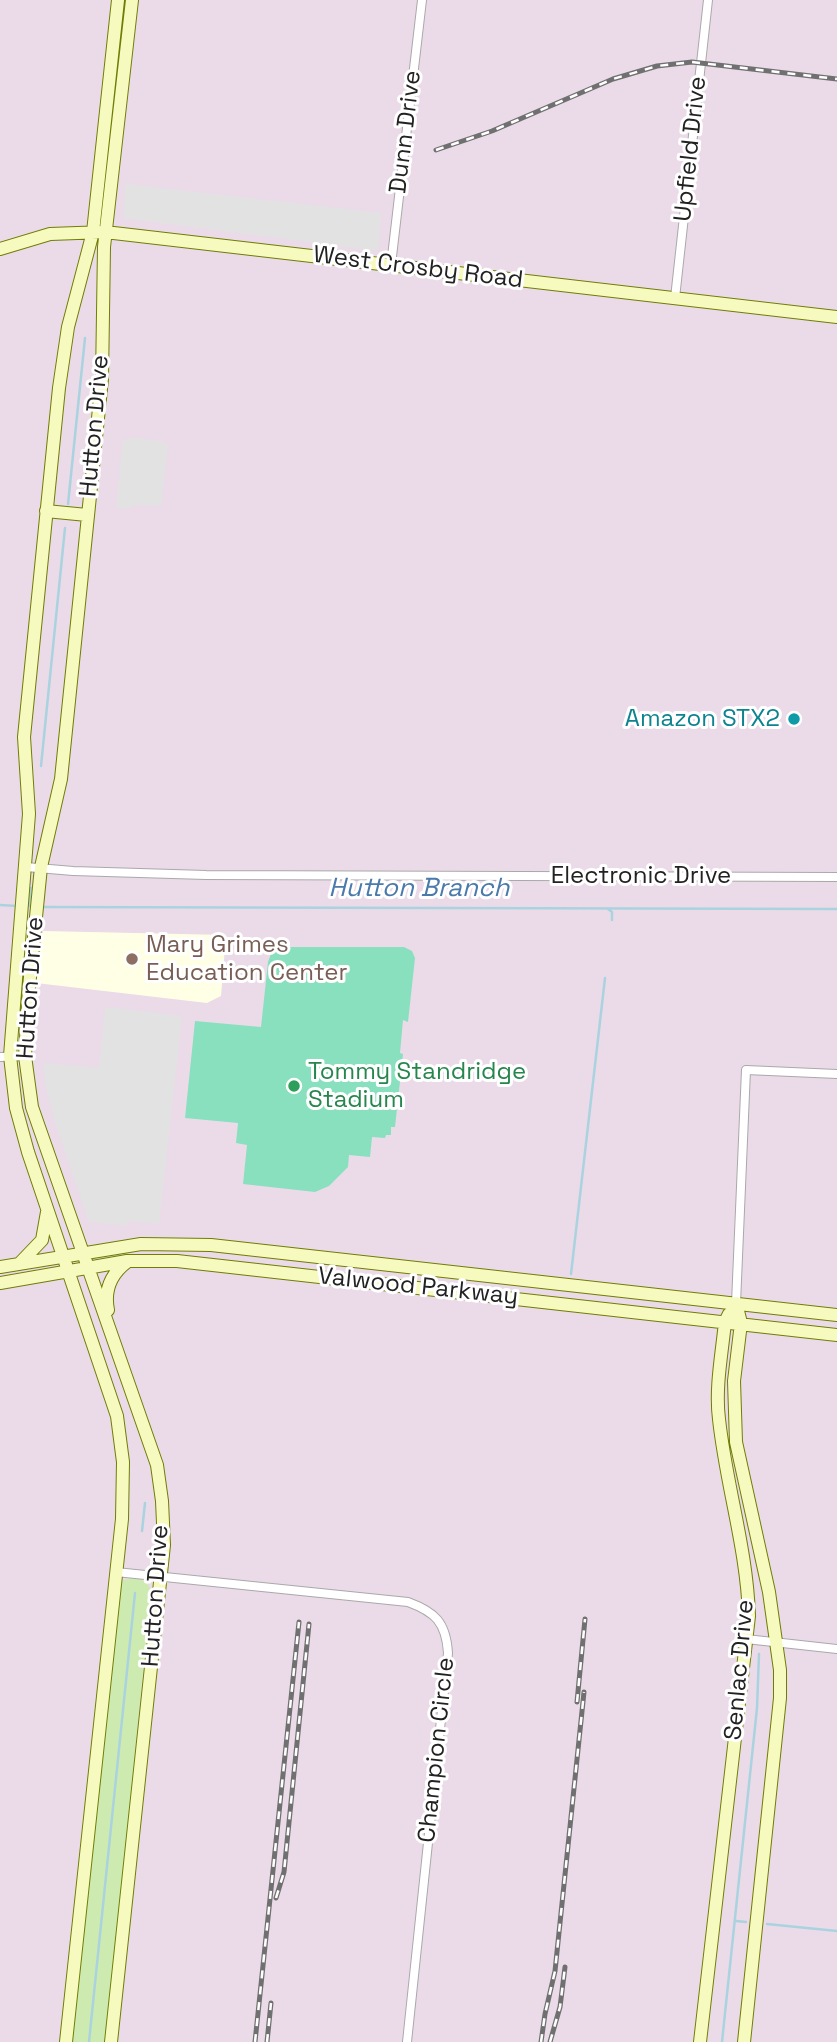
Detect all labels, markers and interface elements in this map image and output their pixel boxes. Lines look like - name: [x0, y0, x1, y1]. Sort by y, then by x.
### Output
- street label: Dunn Drive: [384, 69, 428, 195]
- street label: Upfield Drive: [669, 75, 713, 223]
- street label: West Crosby Road: [311, 241, 525, 295]
- street label: Hutton Drive: [74, 354, 116, 498]
- place label: Amazon STX2: [625, 705, 780, 733]
- marker: Amazon STX2: [786, 711, 802, 727]
- street label: Electronic Drive: [551, 862, 731, 890]
- water label: Hutton Branch: [329, 873, 509, 905]
- street label: Hutton Drive: [12, 916, 50, 1060]
- place label: Mary Grimes Education Center: [146, 931, 348, 987]
- marker: Mary Grimes Education Center: [124, 951, 140, 967]
- place label: Tommy Standridge Stadium: [308, 1058, 526, 1114]
- marker: Tommy Standridge Stadium: [286, 1078, 302, 1094]
- street label: Valwood Parkway: [317, 1262, 519, 1312]
- street label: Hutton Drive: [137, 1524, 175, 1668]
- street label: Senlac Drive: [720, 1599, 760, 1741]
- street label: Champion Circle: [413, 1656, 461, 1844]

